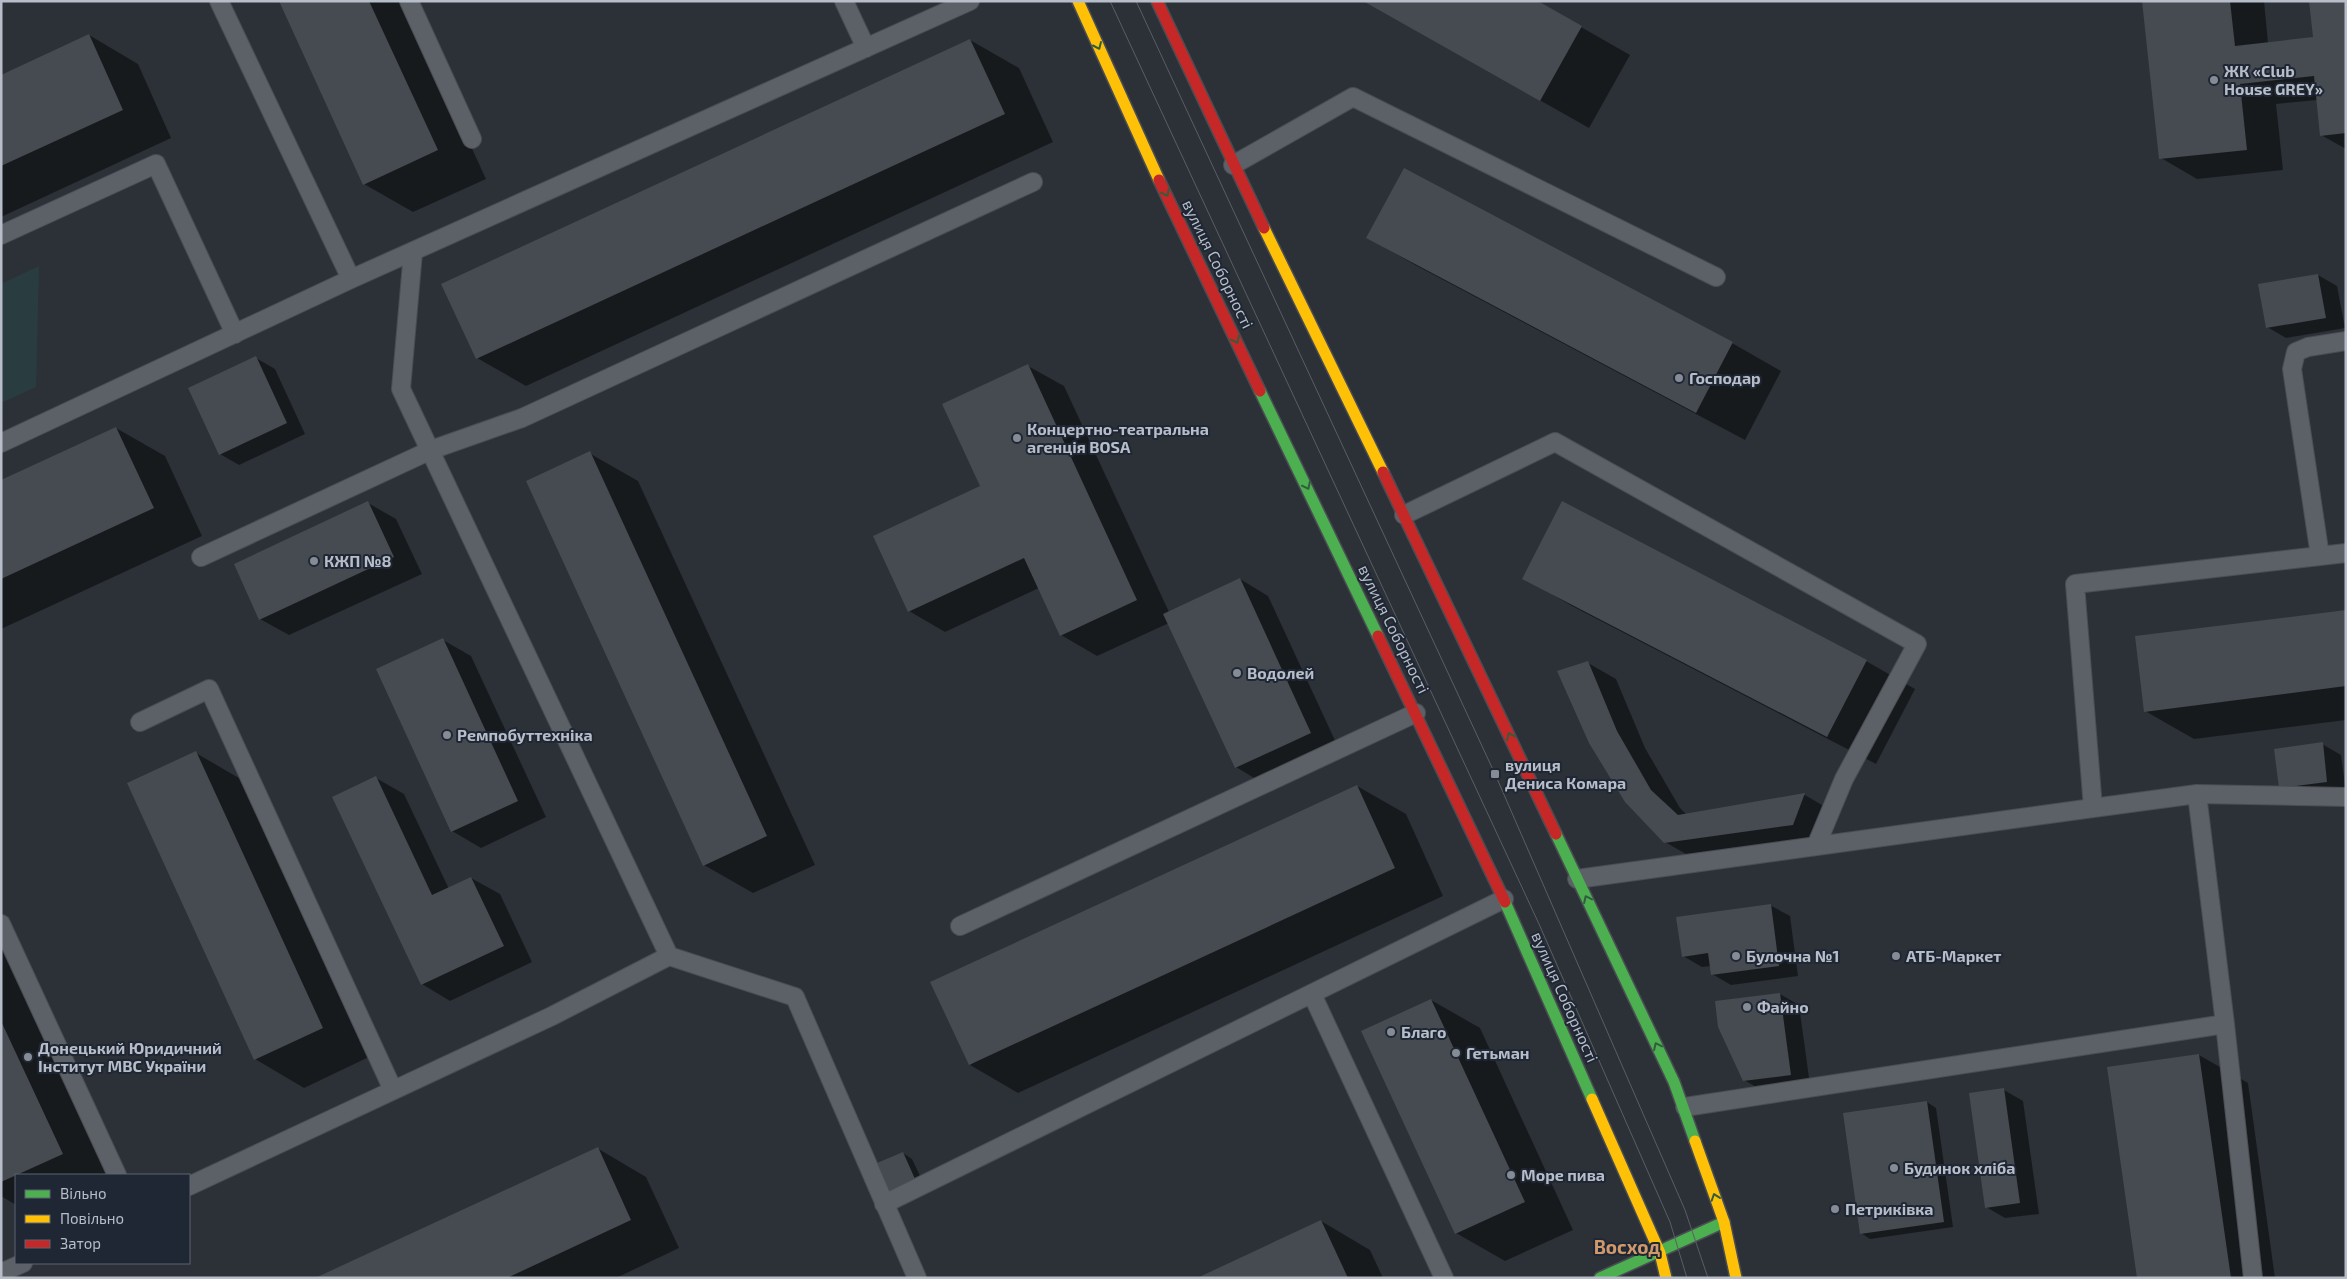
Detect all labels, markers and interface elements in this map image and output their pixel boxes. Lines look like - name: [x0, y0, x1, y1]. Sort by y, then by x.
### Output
- one-way arrow: [1091, 41, 1102, 50]
- place label: ЖК «Club House GREY»: [2224, 61, 2323, 98]
- marker: ЖК «Club House GREY»: [2208, 74, 2220, 86]
- one-way arrow: [1160, 188, 1170, 197]
- street label: вулиця Соборності: [1178, 196, 1258, 332]
- one-way arrow: [1230, 334, 1240, 343]
- place label: Господар: [1689, 368, 1761, 387]
- marker: Господар: [1673, 372, 1685, 384]
- place label: Концертно-театральна агенція BOSA: [1027, 419, 1209, 456]
- marker: Концертно-театральна агенція BOSA: [1011, 432, 1023, 444]
- one-way arrow: [1301, 481, 1311, 490]
- place label: КЖП №8: [324, 551, 392, 570]
- marker: КЖП №8: [308, 555, 320, 567]
- street label: вулиця Соборності: [1354, 561, 1434, 697]
- place label: Водолей: [1247, 663, 1314, 682]
- marker: Водолей: [1231, 667, 1243, 679]
- place label: Ремпобуттехніка: [457, 725, 593, 744]
- marker: Ремпобуттехніка: [441, 729, 453, 741]
- one-way arrow: [1505, 732, 1516, 741]
- place label: вулиця Дениса Комара: [1505, 755, 1626, 792]
- marker: вулиця Дениса Комара: [1489, 768, 1501, 780]
- one-way arrow: [1583, 895, 1593, 904]
- street label: вулиця Соборності: [1527, 929, 1603, 1065]
- place label: Булочна №1: [1746, 946, 1839, 965]
- place label: АТБ-Маркет: [1906, 946, 2001, 965]
- marker: Булочна №1: [1730, 950, 1742, 962]
- marker: АТБ-Маркет: [1890, 950, 1902, 962]
- place label: Файно: [1757, 997, 1809, 1016]
- marker: Файно: [1741, 1001, 1753, 1013]
- place label: Благо: [1401, 1022, 1447, 1041]
- marker: Благо: [1385, 1026, 1397, 1038]
- place label: Донецький Юридичний Інститут МВС України: [38, 1038, 222, 1075]
- one-way arrow: [1653, 1042, 1663, 1051]
- place label: Гетьман: [1466, 1043, 1530, 1062]
- marker: Гетьман: [1450, 1047, 1462, 1059]
- marker: Донецький Юридичний Інститут МВС України: [22, 1051, 34, 1063]
- place label: Будинок хліба: [1904, 1158, 2015, 1177]
- marker: Будинок хліба: [1888, 1162, 1900, 1174]
- place label: Море пива: [1521, 1165, 1605, 1184]
- marker: Море пива: [1505, 1169, 1517, 1181]
- legend: [15, 1174, 190, 1264]
- text: Вільно: [60, 1184, 107, 1202]
- one-way arrow: [1711, 1193, 1721, 1202]
- place label: Петриківка: [1845, 1199, 1934, 1218]
- marker: Петриківка: [1829, 1203, 1841, 1215]
- text: Повільно: [60, 1209, 124, 1227]
- text: Затор: [60, 1234, 101, 1252]
- district label: Восход: [1594, 1235, 1660, 1258]

